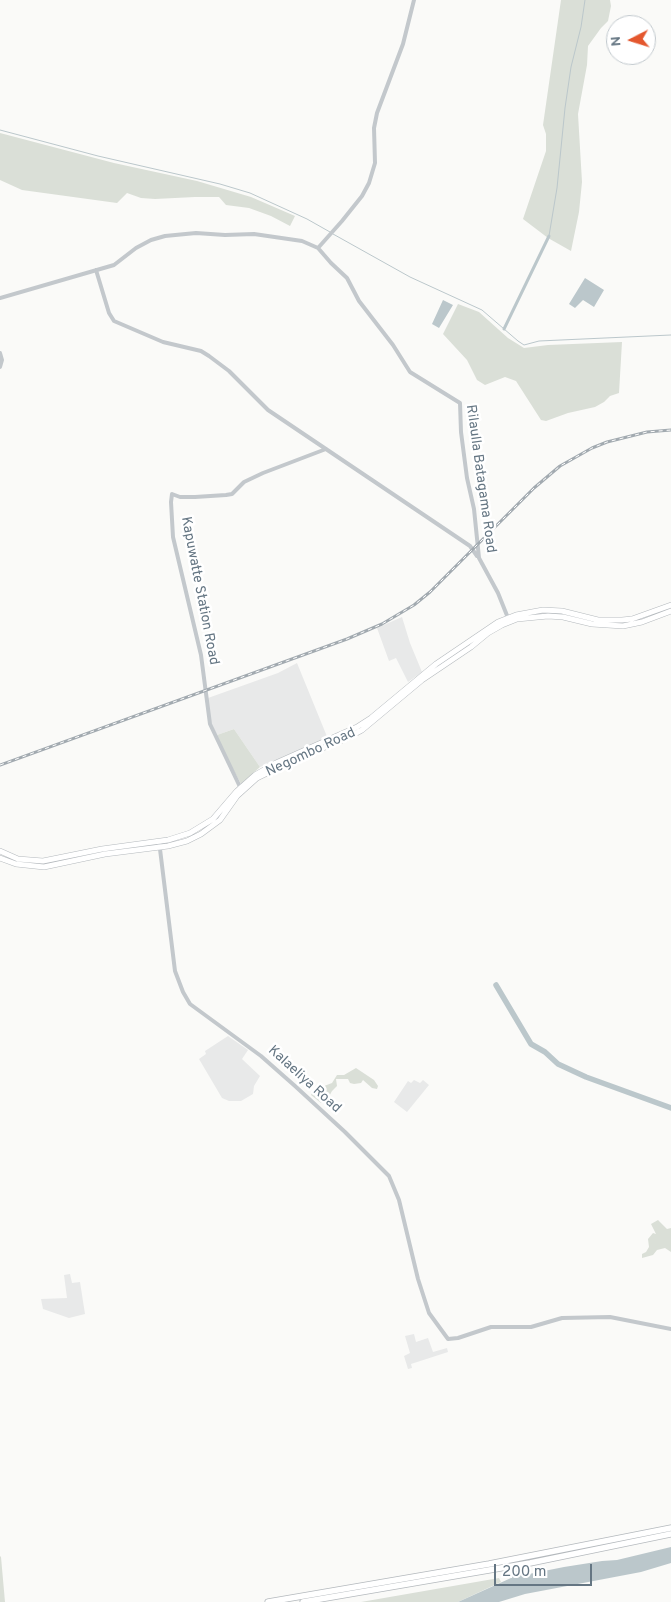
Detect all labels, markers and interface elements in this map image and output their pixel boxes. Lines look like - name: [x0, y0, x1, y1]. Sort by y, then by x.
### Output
- north arrow: [606, 15, 656, 65]
- text: N: [608, 36, 625, 47]
- street label: Rilaulla Batagama Road: [461, 404, 499, 554]
- street label: Kapuwatte Station Road: [176, 515, 222, 667]
- street label: Negombo Road: [264, 725, 358, 781]
- street label: Kalaeliya Road: [264, 1043, 344, 1117]
- scale bar: [496, 1554, 594, 1586]
- text: 200 m: [502, 1563, 547, 1582]

